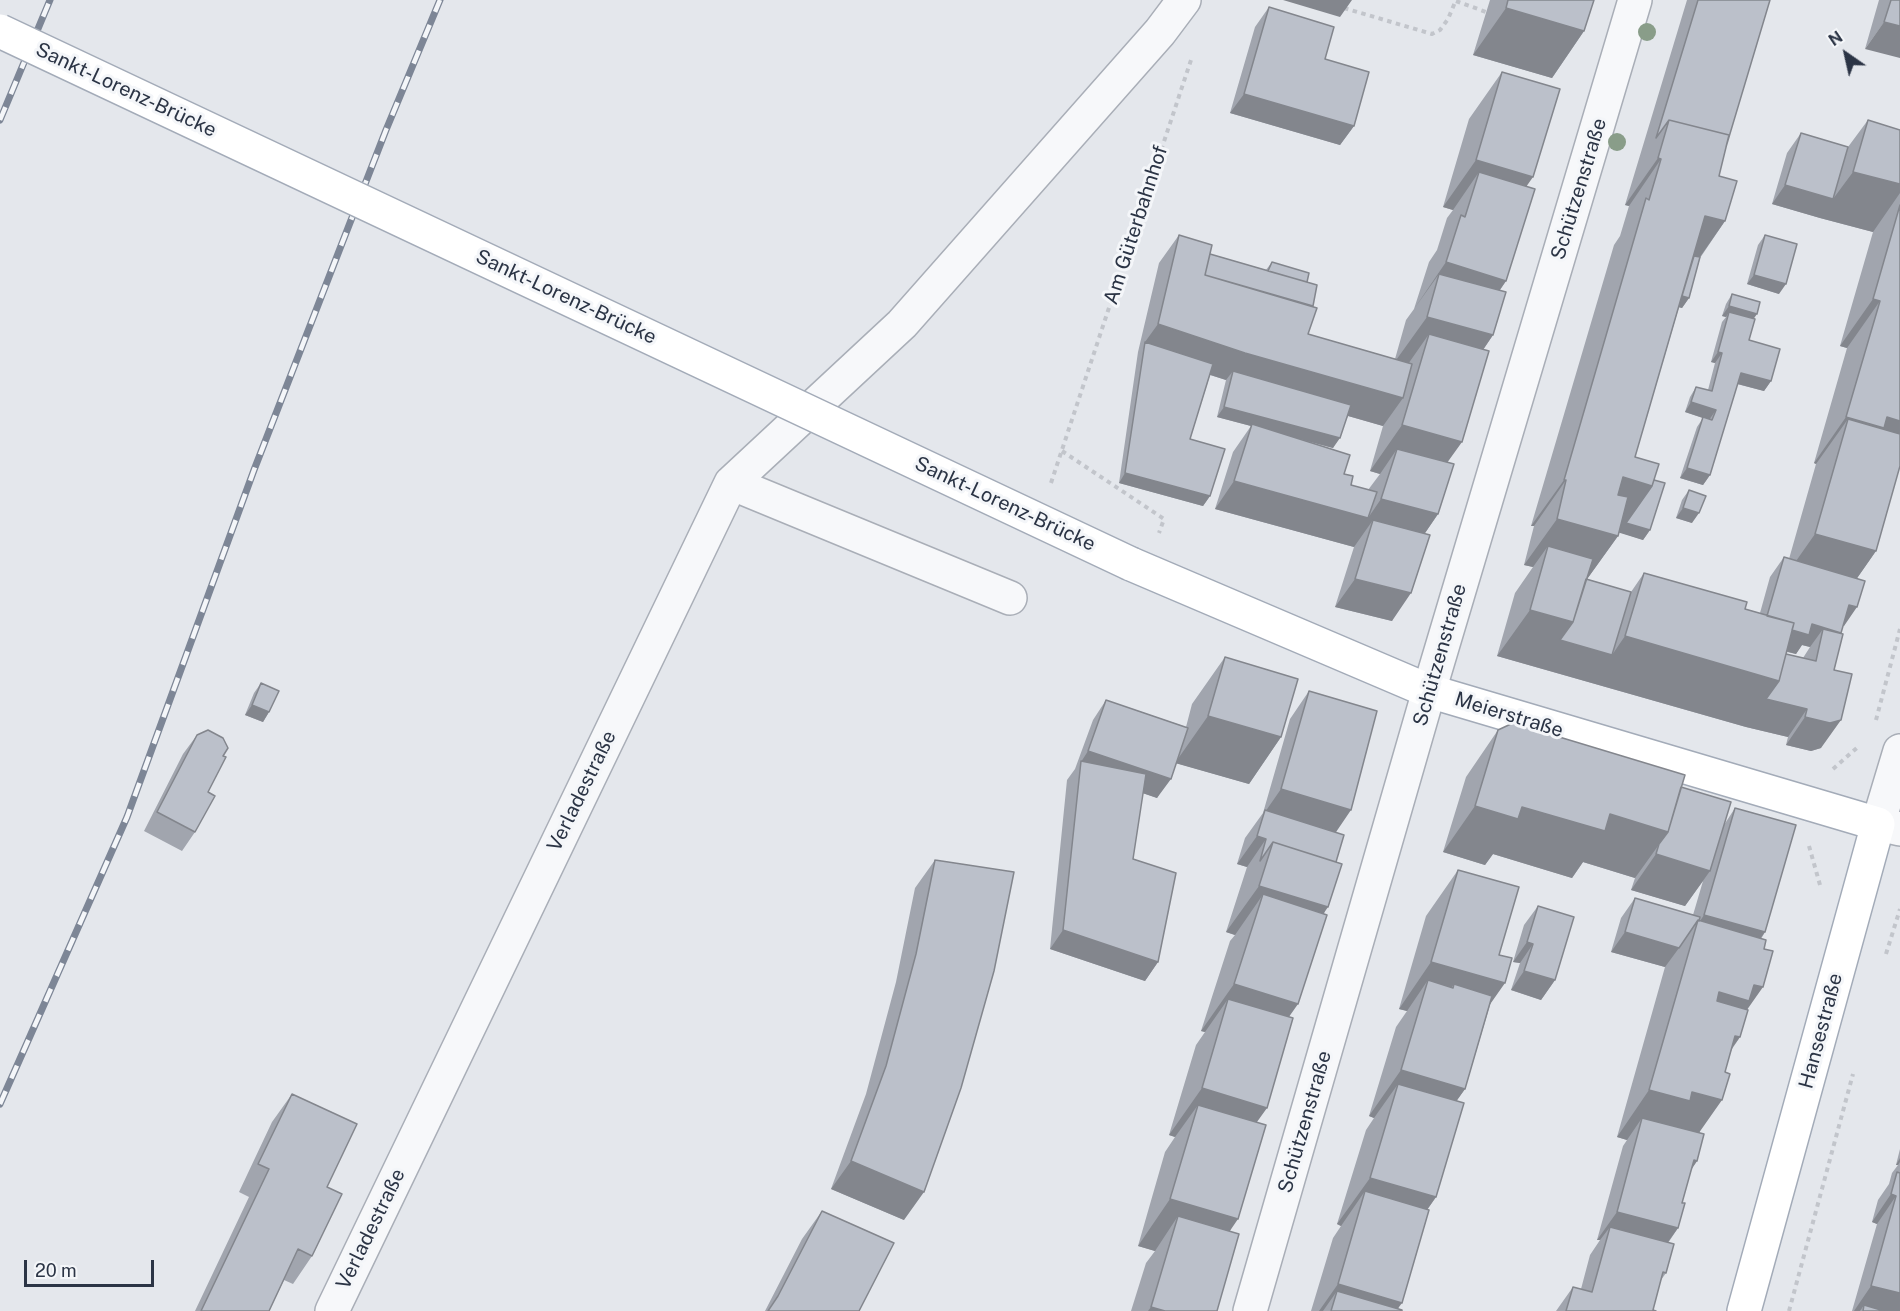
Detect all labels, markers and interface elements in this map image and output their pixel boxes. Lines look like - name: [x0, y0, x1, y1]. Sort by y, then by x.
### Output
- north arrow: [1816, 24, 1876, 84]
- text: N: [1825, 27, 1846, 50]
- street label: Sankt-Lorenz-Brücke: [32, 38, 220, 142]
- street label: Schützenstraße: [1546, 115, 1612, 263]
- street label: Am Güterbahnhof: [1099, 143, 1173, 307]
- street label: Sankt-Lorenz-Brücke: [472, 245, 660, 349]
- street label: Sankt-Lorenz-Brücke: [911, 452, 1099, 556]
- street label: Schützenstraße: [1408, 581, 1472, 729]
- street label: Meierstraße: [1452, 687, 1566, 743]
- street label: Verladestraße: [542, 727, 622, 855]
- street label: Hansestraße: [1794, 971, 1848, 1091]
- street label: Schützenstraße: [1273, 1048, 1337, 1196]
- street label: Verladestraße: [331, 1165, 411, 1293]
- scale bar: [27, 1248, 158, 1286]
- text: 20 m: [35, 1260, 77, 1281]

